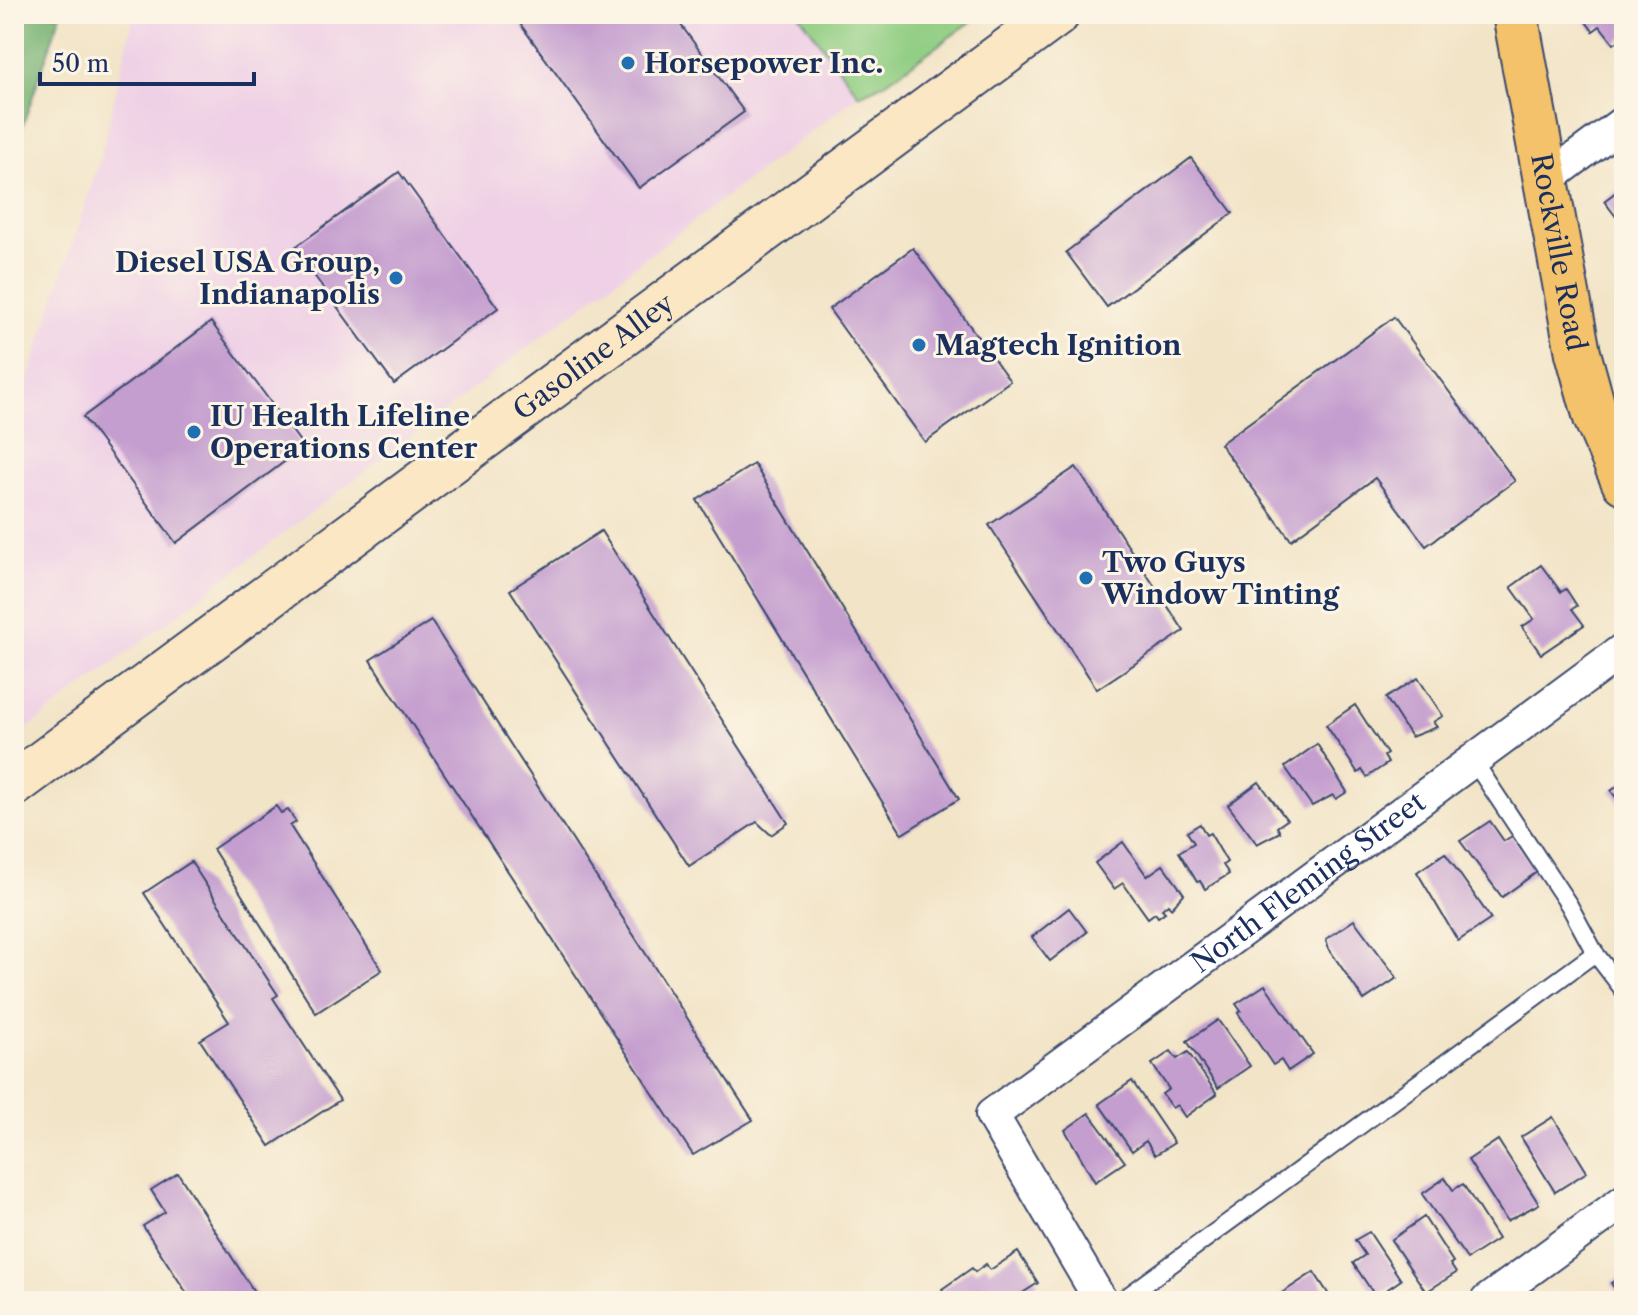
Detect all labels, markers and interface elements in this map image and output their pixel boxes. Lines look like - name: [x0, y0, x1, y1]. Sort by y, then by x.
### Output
- scale bar: [40, 36, 254, 86]
- place label: Horsepower Inc.: [644, 46, 883, 80]
- text: 50 m: [52, 49, 109, 78]
- marker: Horsepower Inc.: [619, 54, 637, 72]
- street label: Rockville Road: [1524, 150, 1594, 354]
- place label: Diesel USA Group, Indianapolis: [115, 245, 380, 311]
- marker: Diesel USA Group, Indianapolis: [387, 269, 405, 287]
- street label: Gasoline Alley: [506, 286, 681, 427]
- place label: Magtech Ignition: [935, 328, 1182, 362]
- marker: Magtech Ignition: [910, 336, 928, 354]
- place label: IU Health Lifeline Operations Center: [210, 399, 478, 465]
- marker: IU Health Lifeline Operations Center: [185, 423, 203, 441]
- place label: Two Guys Window Tinting: [1101, 545, 1340, 611]
- marker: Two Guys Window Tinting: [1077, 569, 1095, 587]
- street label: North Fleming Street: [1184, 785, 1432, 980]

